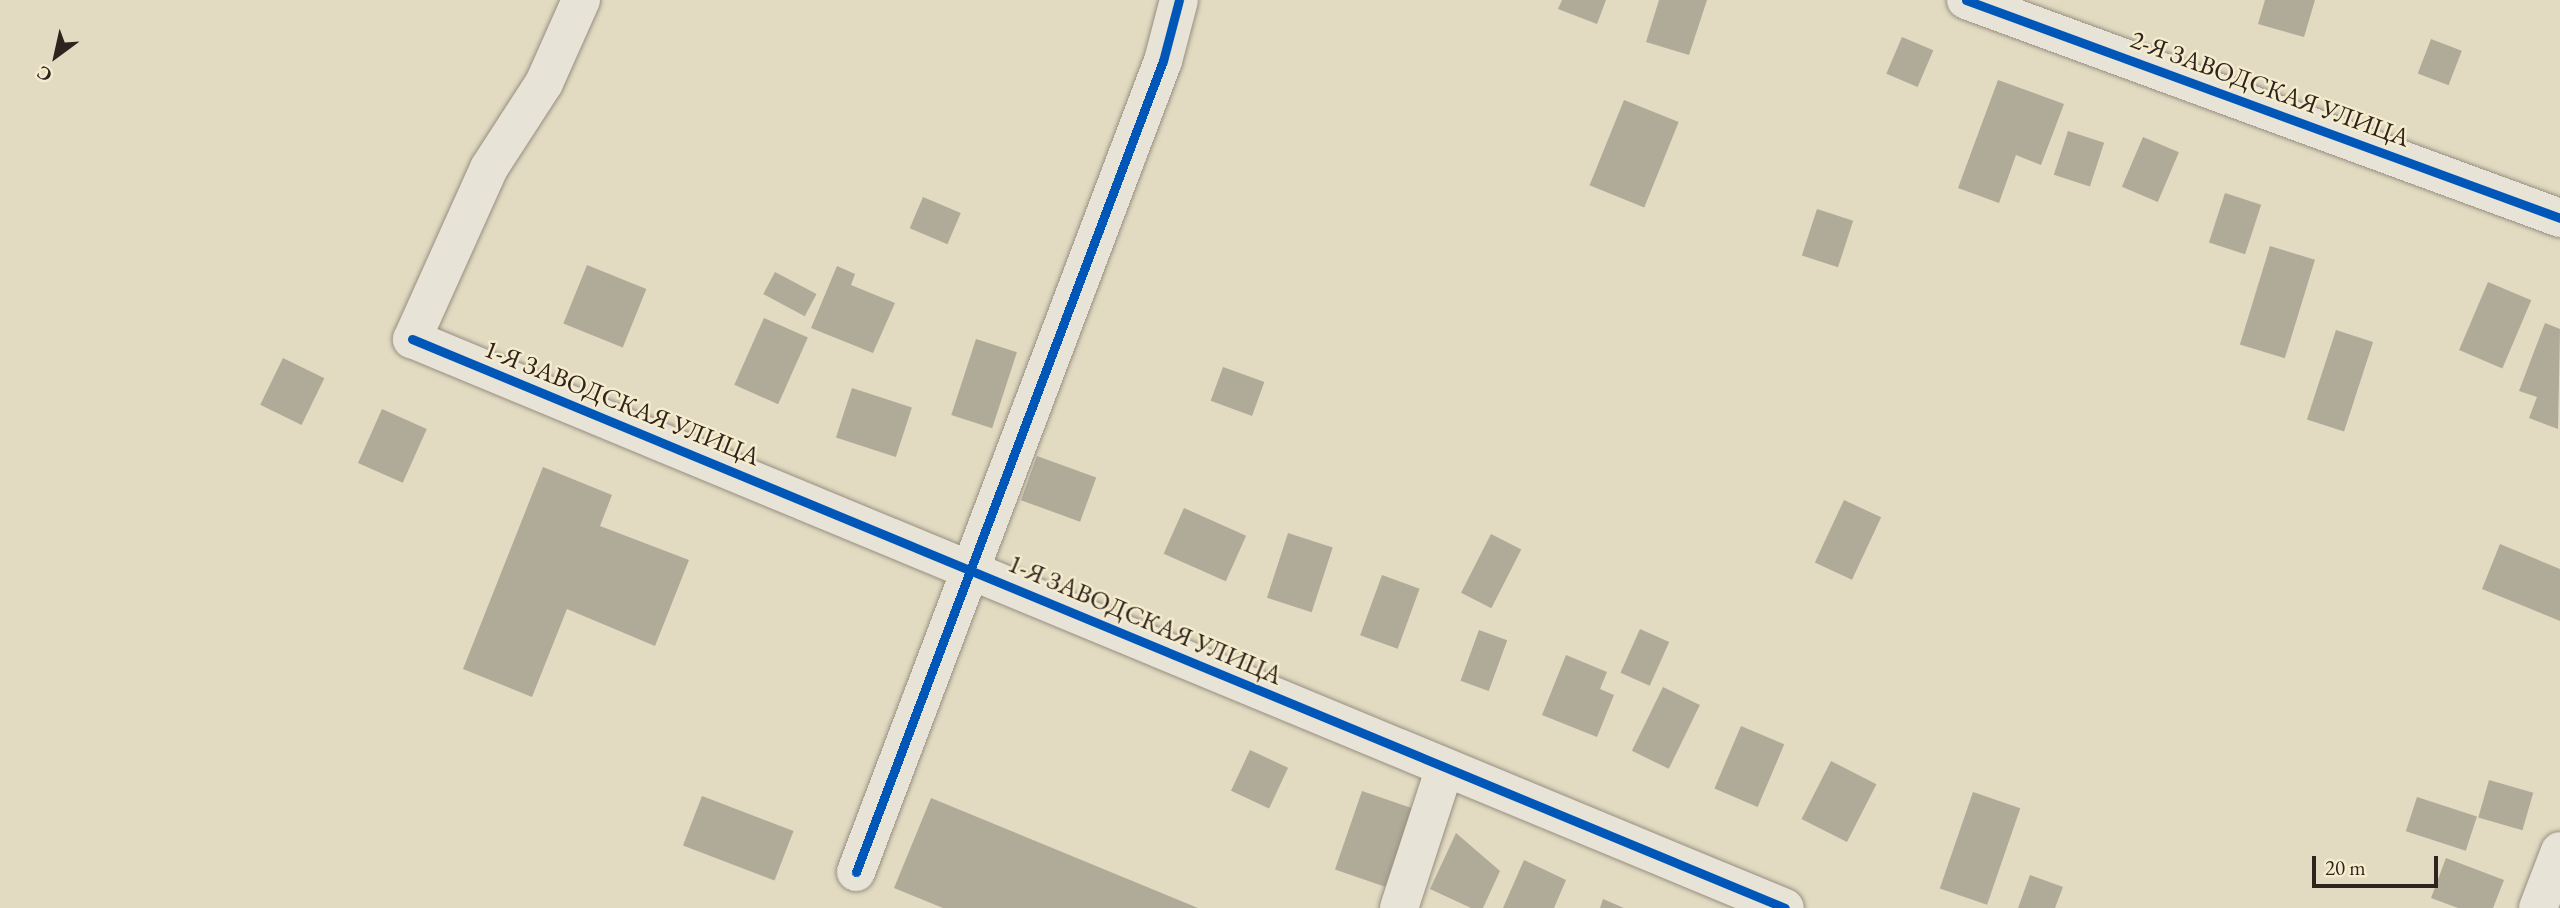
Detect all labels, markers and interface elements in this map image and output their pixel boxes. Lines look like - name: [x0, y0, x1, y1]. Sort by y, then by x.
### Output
- north arrow: [21, 21, 91, 91]
- street label: 2-Я ЗАВОДСКАЯ УЛИЦА: [2126, 24, 2414, 154]
- text: С: [32, 60, 57, 88]
- street label: 1-Я ЗАВОДСКАЯ УЛИЦА: [479, 333, 765, 473]
- street label: 1-Я ЗАВОДСКАЯ УЛИЦА: [1003, 548, 1287, 692]
- scale bar: [2315, 842, 2441, 886]
- text: 20 m: [2325, 854, 2366, 881]

